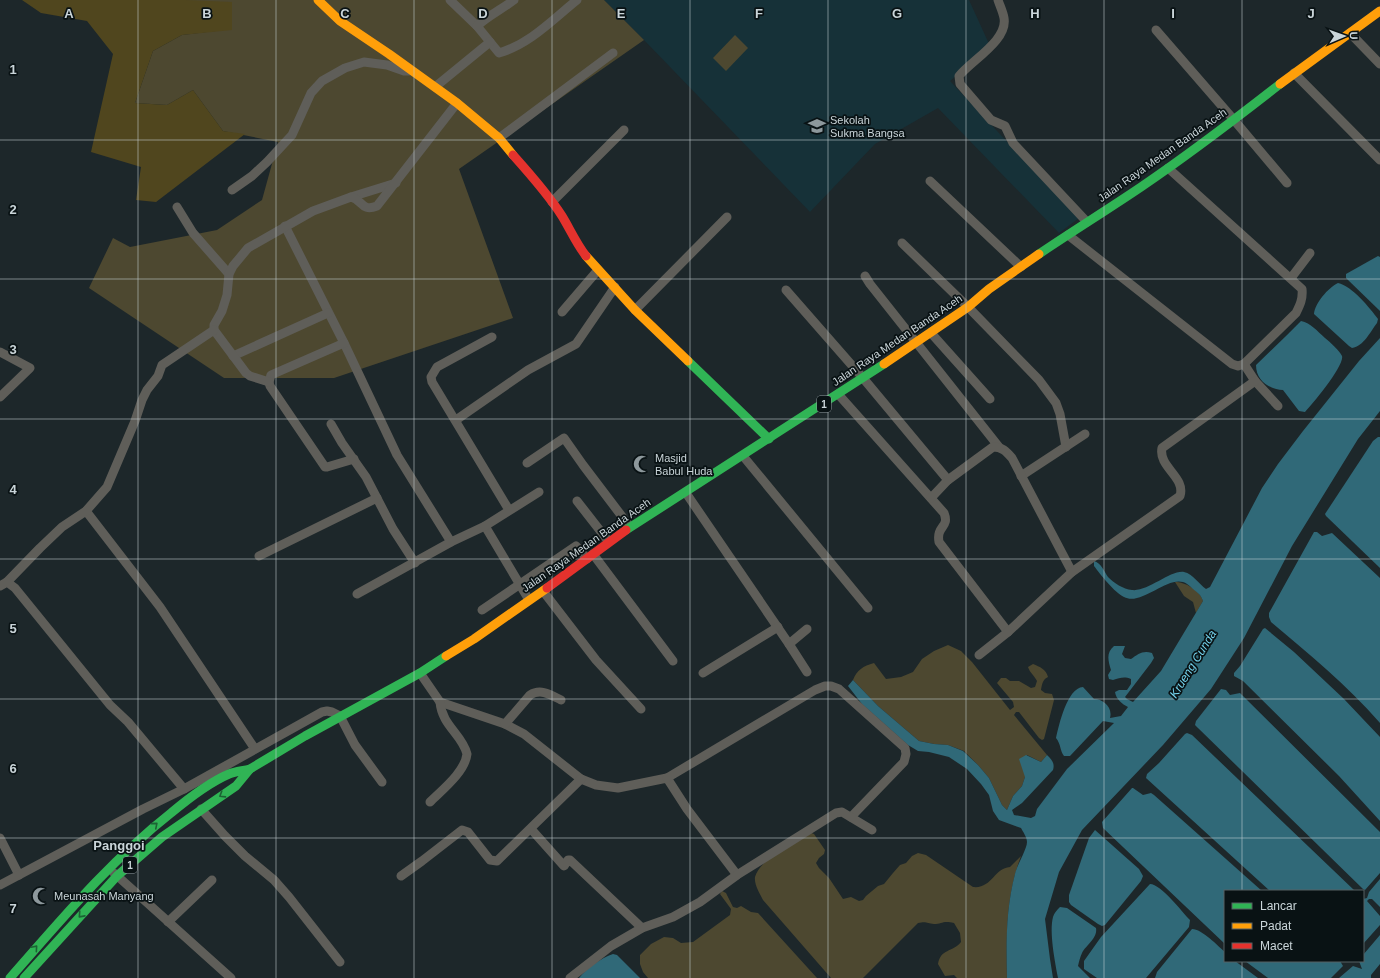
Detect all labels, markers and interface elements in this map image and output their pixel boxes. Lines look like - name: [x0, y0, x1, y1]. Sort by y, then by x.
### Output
- text: A: [64, 6, 74, 21]
- text: B: [202, 6, 212, 21]
- text: C: [340, 6, 350, 21]
- text: D: [478, 6, 488, 21]
- text: E: [617, 6, 626, 21]
- text: F: [755, 6, 763, 21]
- text: G: [892, 6, 902, 21]
- text: H: [1030, 6, 1040, 21]
- text: I: [1171, 6, 1175, 21]
- text: J: [1307, 6, 1315, 21]
- north arrow: [1324, 16, 1364, 56]
- text: U: [1348, 31, 1360, 40]
- text: 1: [9, 62, 17, 77]
- street label: Jalan Raya Medan Banda Aceh: [1095, 106, 1229, 204]
- place label: Sekolah Sukma Bangsa: [830, 114, 905, 139]
- school or university icon: Sekolah Sukma Bangsa: [807, 116, 827, 136]
- text: 2: [9, 202, 17, 217]
- street label: Jalan Raya Medan Banda Aceh: [830, 292, 964, 388]
- text: 3: [9, 342, 17, 357]
- road number: 1: [817, 396, 831, 412]
- place label: Masjid Babul Huda: [655, 452, 713, 477]
- mosque icon: Masjid Babul Huda: [632, 454, 652, 474]
- text: 4: [9, 482, 17, 497]
- street label: Jalan Raya Medan Banda Aceh: [519, 496, 653, 594]
- text: 5: [9, 621, 17, 636]
- water label: Krueng Cunda: [1167, 627, 1220, 701]
- text: 6: [9, 761, 17, 776]
- one-way arrow: [219, 790, 226, 798]
- one-way arrow: [150, 823, 158, 830]
- district label: Panggoi: [93, 838, 145, 853]
- road number: 1: [123, 857, 137, 873]
- mosque icon: Meunasah Manyang: [31, 886, 51, 906]
- place label: Meunasah Manyang: [54, 890, 154, 902]
- legend: [1224, 890, 1364, 962]
- text: Lancar: [1260, 899, 1297, 913]
- text: 7: [9, 901, 17, 916]
- one-way arrow: [79, 911, 86, 918]
- text: Padat: [1260, 919, 1292, 933]
- text: Macet: [1260, 939, 1293, 953]
- one-way arrow: [31, 946, 38, 953]

